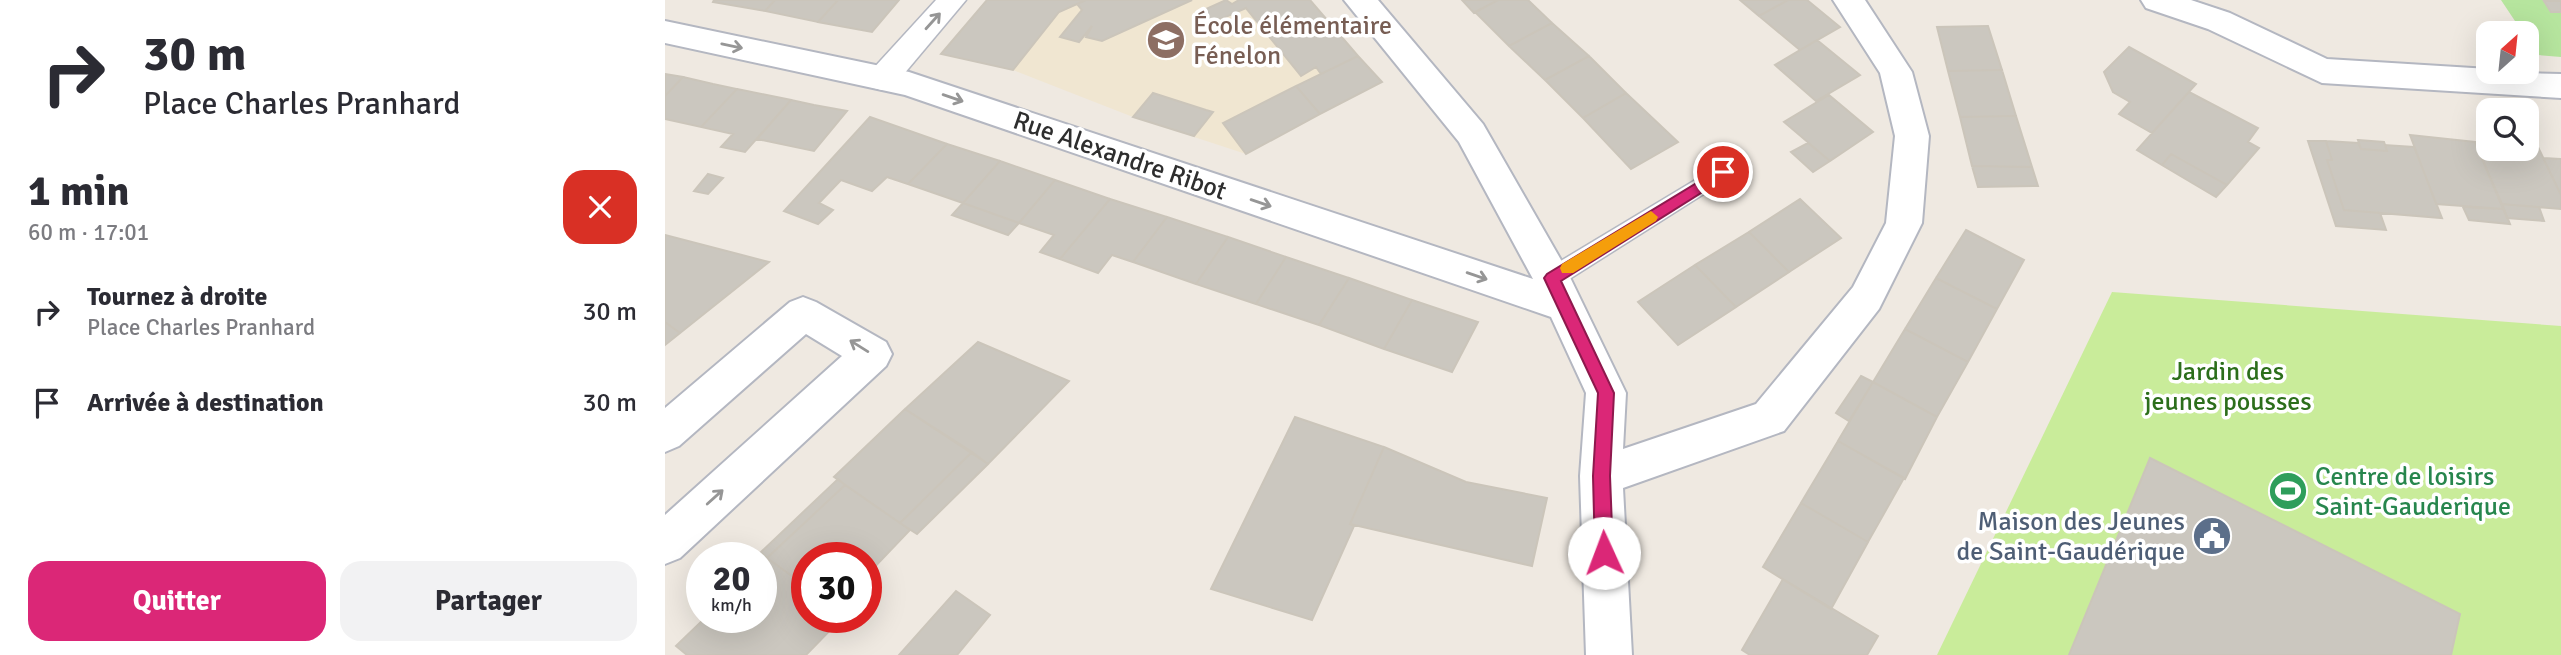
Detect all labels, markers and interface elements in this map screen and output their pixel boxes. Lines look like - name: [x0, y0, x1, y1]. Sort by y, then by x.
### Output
- place label: École élémentaire Fénelon: [1193, 10, 1392, 72]
- one-way arrow: [925, 13, 942, 30]
- school or university icon: École élémentaire Fénelon: [1145, 19, 1187, 61]
- north arrow: [2476, 21, 2539, 84]
- map controls: [2476, 21, 2539, 161]
- text: 30 m: [143, 24, 246, 84]
- icon: right: [28, 28, 119, 119]
- one-way arrow: [720, 40, 743, 54]
- text: Place Charles Pranhard: [143, 84, 461, 123]
- one-way arrow: [942, 92, 964, 105]
- button: search: [2476, 98, 2539, 161]
- street label: Rue Alexandre Ribot: [1009, 104, 1231, 207]
- pin: [1693, 142, 1753, 202]
- icon: arrive: [1704, 153, 1742, 191]
- text: 1 min: [28, 166, 129, 217]
- button: close: [563, 170, 637, 244]
- one-way arrow: [1250, 198, 1272, 210]
- text: 60 m · 17:01: [28, 218, 149, 247]
- one-way arrow: [1465, 271, 1487, 283]
- text: Tournez à droite: [87, 281, 267, 313]
- icon: right: [28, 293, 66, 331]
- text: 30 m: [582, 296, 637, 328]
- text: Place Charles Pranhard: [87, 313, 315, 342]
- one-way arrow: [849, 338, 869, 352]
- park label: Jardin des jeunes pousses: [2144, 356, 2312, 418]
- icon: arrive: [28, 384, 66, 422]
- text: Arrivée à destination: [87, 387, 324, 419]
- text: 30 m: [582, 387, 637, 419]
- place label: Centre de loisirs Saint-Gauderique: [2315, 461, 2511, 523]
- sports icon: Centre de loisirs Saint-Gauderique: [2267, 470, 2309, 512]
- one-way arrow: [706, 489, 724, 505]
- place label: Maison des Jeunes de Saint-Gaudérique: [1956, 506, 2185, 568]
- public building icon: Maison des Jeunes de Saint-Gaudérique: [2191, 515, 2233, 557]
- position arrow: [1567, 516, 1641, 590]
- speed limit sign: 30: [791, 542, 882, 633]
- text: 20: [713, 557, 750, 600]
- button: Quitter: [28, 561, 326, 641]
- button: Partager: [340, 561, 637, 641]
- text: km/h: [711, 594, 752, 616]

